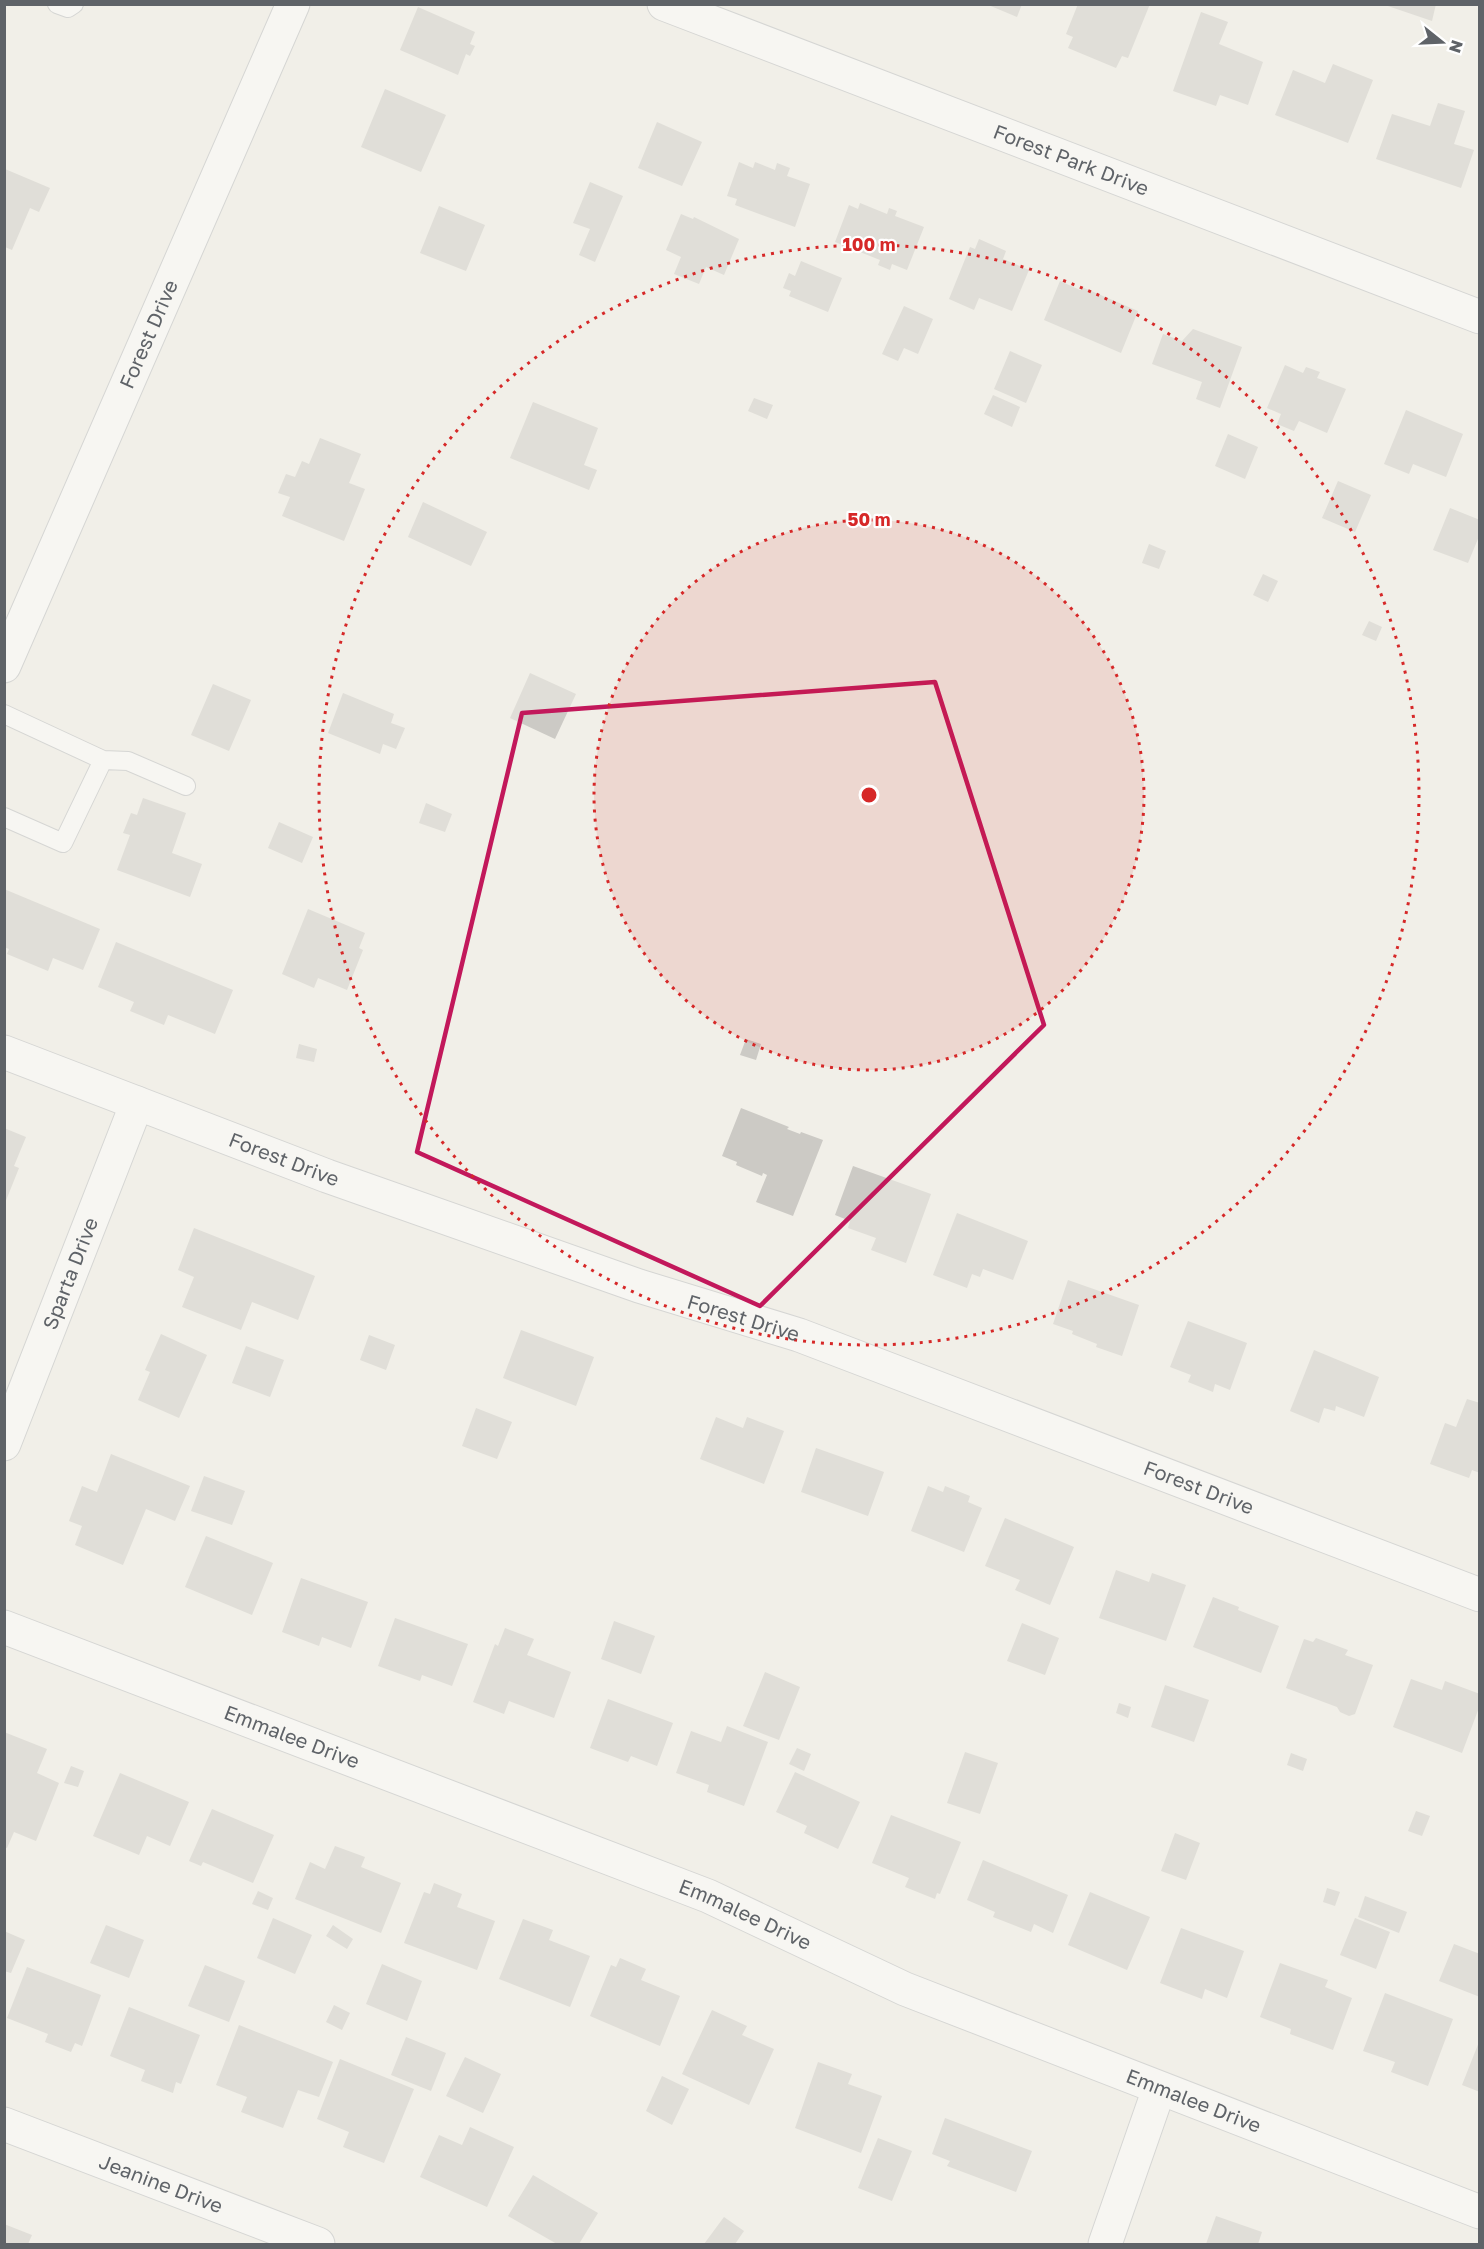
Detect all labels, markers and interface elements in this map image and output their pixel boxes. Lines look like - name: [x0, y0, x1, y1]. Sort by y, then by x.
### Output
- north arrow: [1412, 12, 1472, 72]
- text: N: [1445, 38, 1468, 56]
- street label: Forest Park Drive: [990, 119, 1153, 200]
- text: 100 m: [843, 233, 895, 255]
- street label: Forest Drive: [114, 276, 182, 392]
- text: 50 m: [848, 508, 890, 530]
- centre of rings: [859, 785, 879, 805]
- street label: Forest Drive: [226, 1127, 343, 1190]
- street label: Sparta Drive: [37, 1214, 102, 1333]
- street label: Forest Drive: [685, 1289, 803, 1345]
- street label: Forest Drive: [1141, 1455, 1258, 1519]
- street label: Emmalee Drive: [221, 1699, 363, 1773]
- street label: Emmalee Drive: [676, 1873, 816, 1954]
- street label: Emmalee Drive: [1123, 2063, 1265, 2137]
- street label: Jeanine Drive: [96, 2149, 226, 2217]

